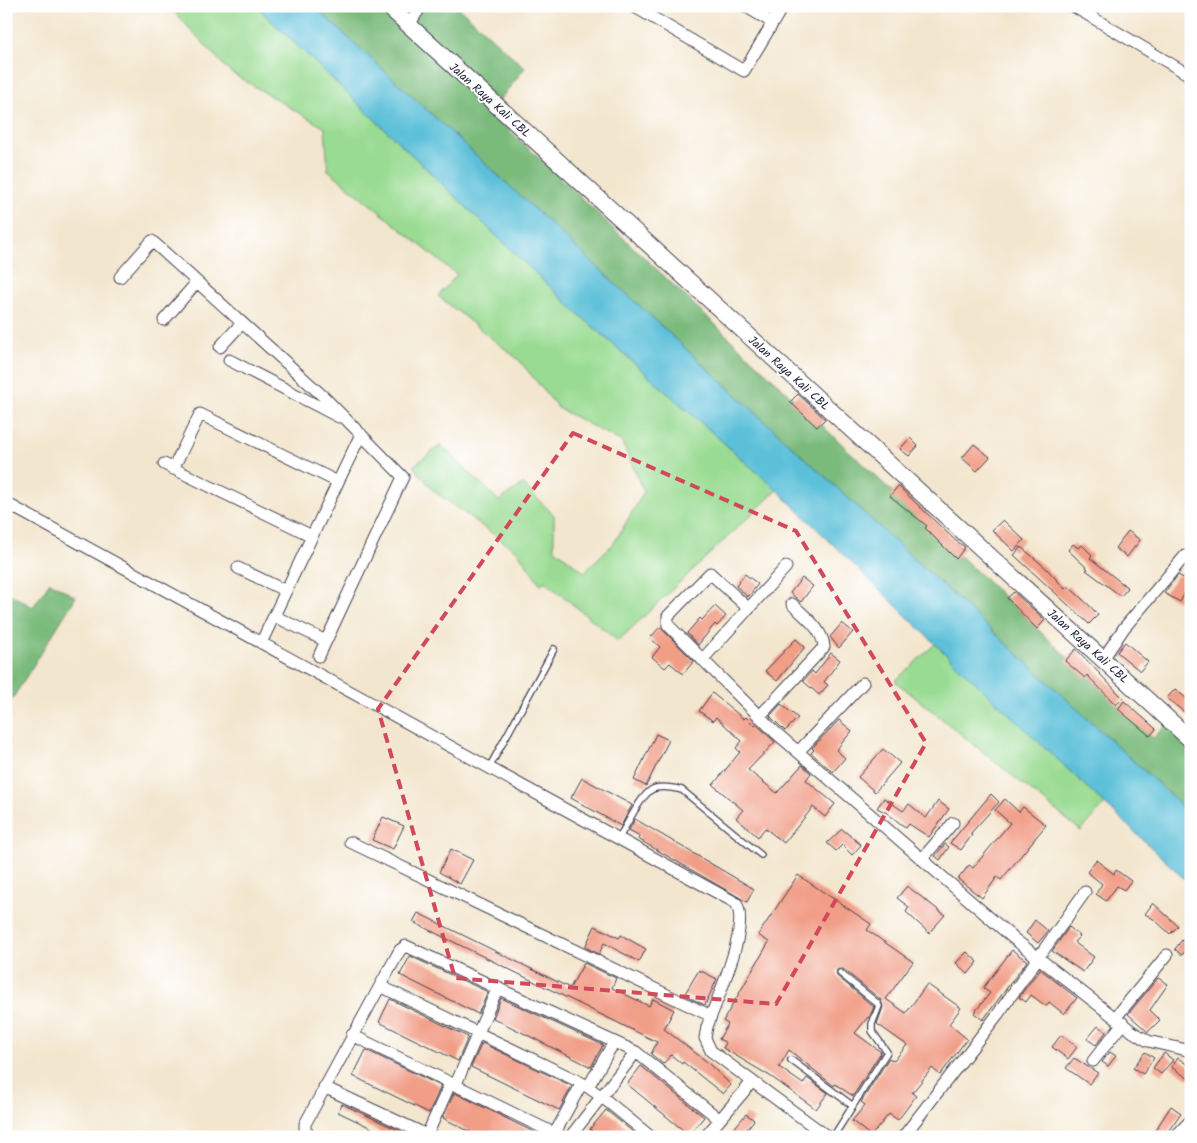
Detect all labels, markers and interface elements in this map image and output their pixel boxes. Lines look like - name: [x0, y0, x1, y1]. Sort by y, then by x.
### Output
- street label: Jalan Raya Kali CBL: [445, 58, 535, 142]
- street label: Jalan Raya Kali CBL: [744, 331, 834, 415]
- street label: Jalan Raya Kali CBL: [1043, 604, 1133, 688]

